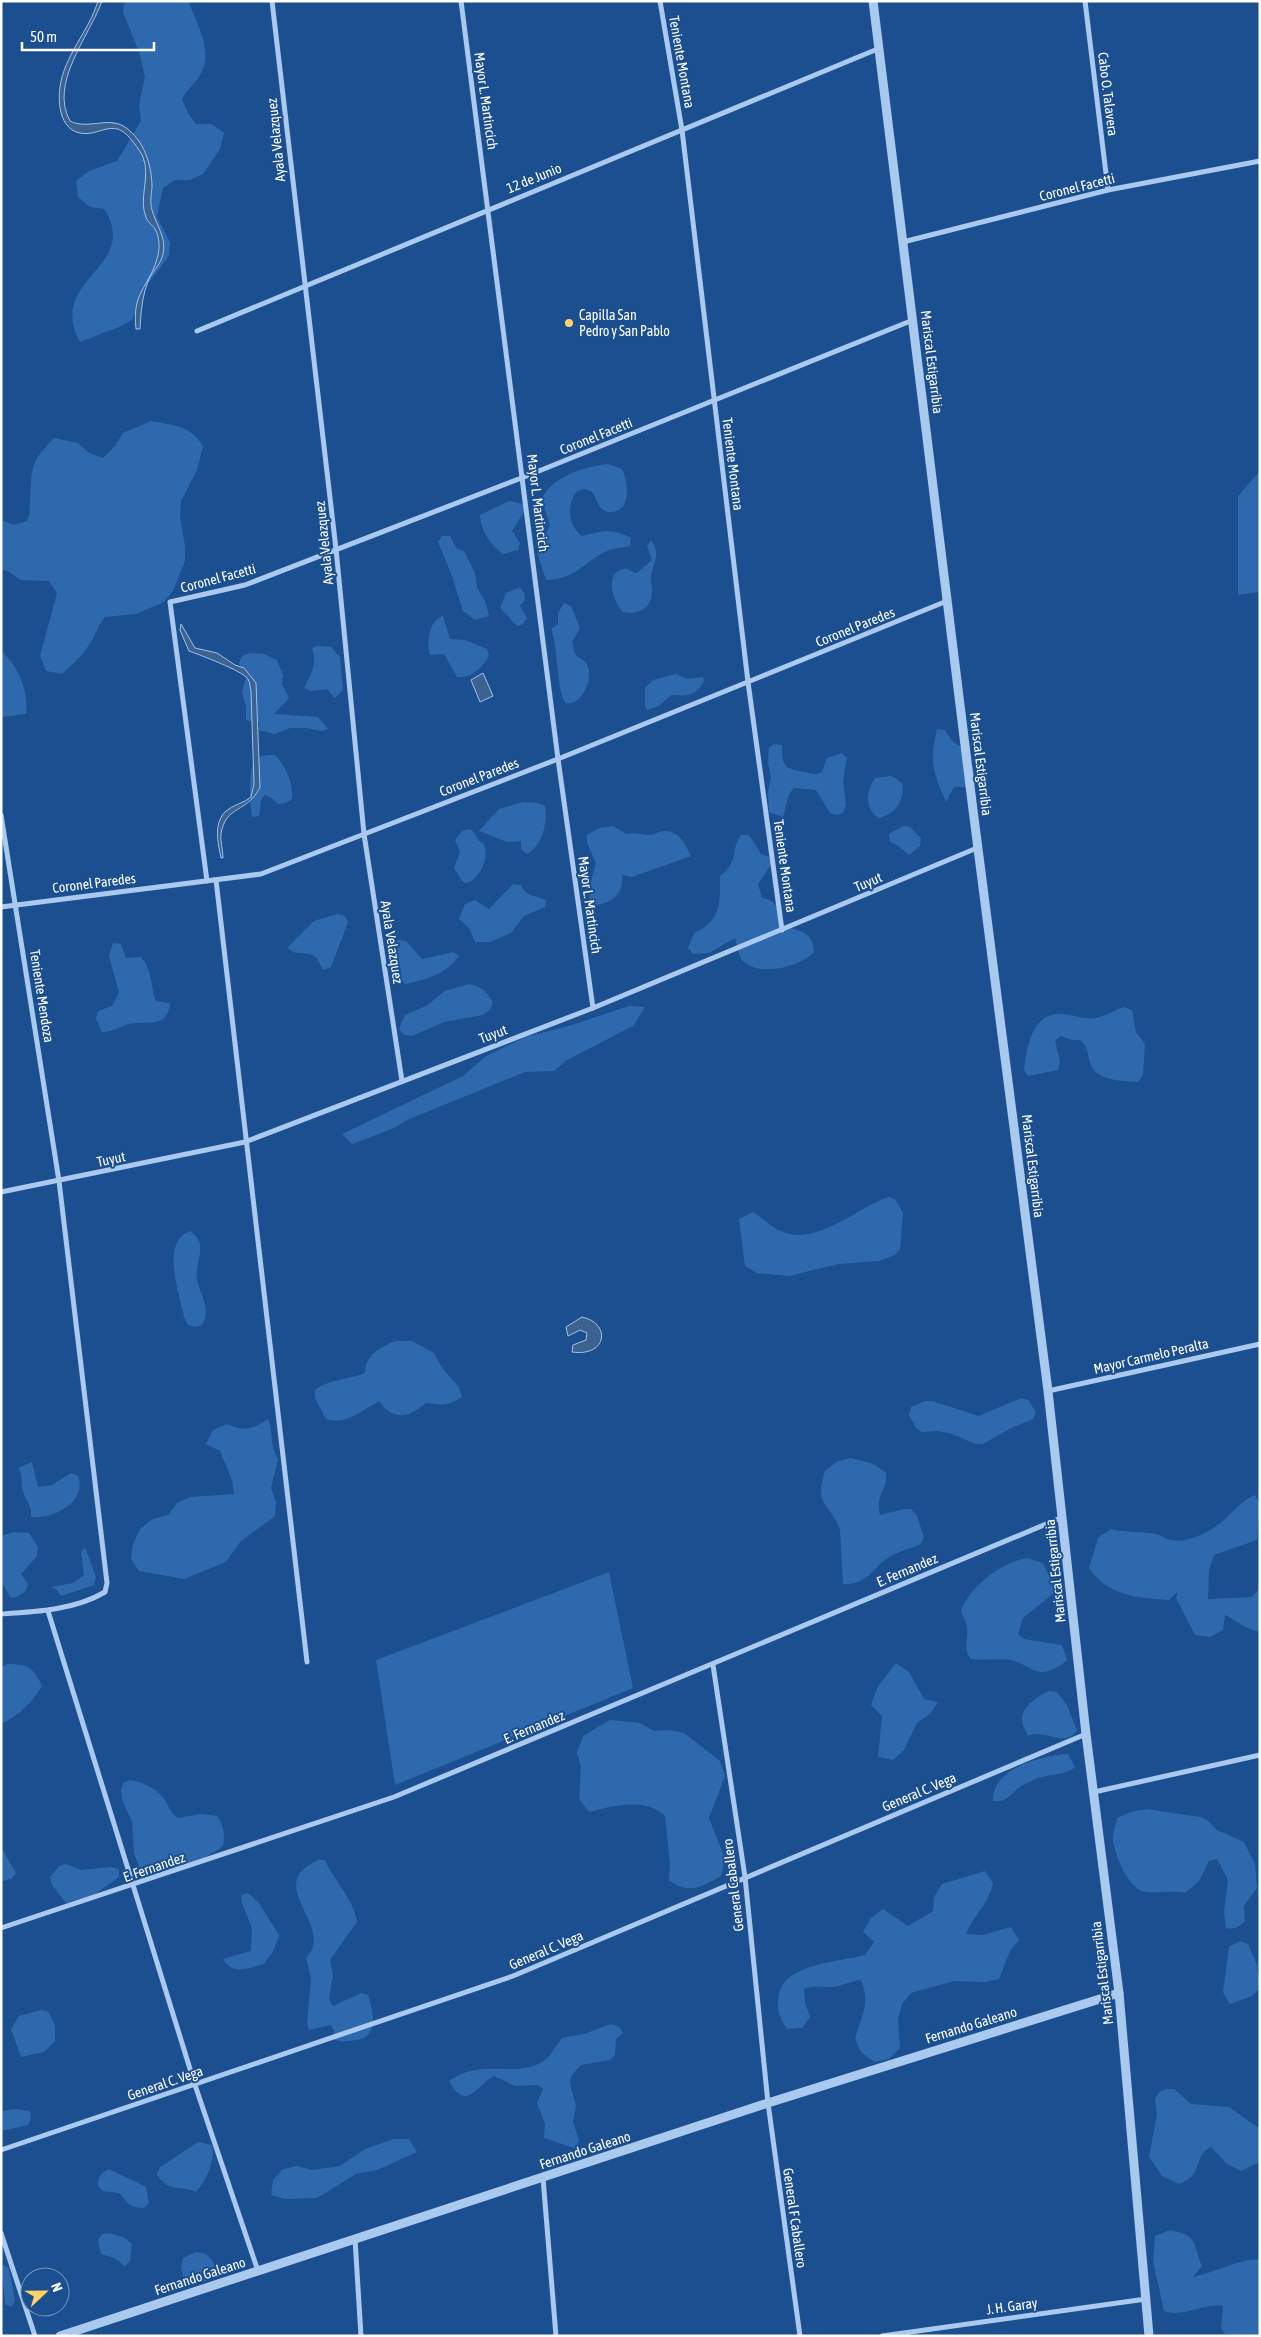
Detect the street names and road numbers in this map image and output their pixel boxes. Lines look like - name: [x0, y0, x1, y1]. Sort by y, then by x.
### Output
- street label: Teniente Montana: [666, 15, 698, 109]
- street label: Mayor L. Martincich: [471, 51, 501, 151]
- street label: Cabo O. Talavera: [1095, 51, 1121, 137]
- street label: Ayala Velazquez: [264, 97, 288, 183]
- street label: 12 de Junio: [504, 160, 564, 196]
- street label: Coronel Facetti: [1038, 170, 1116, 204]
- street label: Mariscal Estigarribia: [918, 310, 946, 414]
- street label: Coronel Facetti: [557, 414, 635, 458]
- street label: Teniente Montana: [719, 417, 747, 511]
- street label: Mayor L. Martincich: [524, 453, 552, 553]
- street label: Ayala Velazquez: [312, 500, 336, 586]
- street label: Coronel Facetti: [179, 560, 257, 596]
- street label: Coronel Paredes: [813, 604, 897, 650]
- street label: Mariscal Estigarribia: [967, 712, 995, 816]
- street label: Coronel Paredes: [437, 754, 521, 799]
- street label: Teniente Montana: [771, 819, 799, 913]
- street label: Mayor L. Martincich: [575, 855, 605, 955]
- street label: Tuyut: [852, 869, 884, 895]
- street label: Coronel Paredes: [51, 870, 137, 896]
- street label: Ayala Velazquez: [378, 899, 406, 985]
- street label: Teniente Mendoza: [27, 948, 57, 1044]
- street label: Tuyut: [477, 1021, 509, 1047]
- street label: Mariscal Estigarribia: [1019, 1114, 1047, 1218]
- street label: Tuyut: [95, 1148, 127, 1170]
- street label: Mayor Carmelo Peralta: [1092, 1335, 1210, 1377]
- street label: Mariscal Estigarribia: [1042, 1519, 1068, 1623]
- street label: E. Fernandez: [874, 1550, 940, 1590]
- street label: E. Fernandez: [501, 1707, 567, 1747]
- street label: General C. Vega: [880, 1769, 958, 1815]
- street label: General Caballero: [719, 1838, 747, 1932]
- street label: E. Fernandez: [121, 1849, 187, 1885]
- street label: Mariscal Estigarribia: [1088, 1921, 1116, 2025]
- street label: General C. Vega: [507, 1927, 585, 1973]
- street label: Fernando Galeano: [923, 2003, 1019, 2047]
- street label: General C. Vega: [125, 2063, 205, 2103]
- street label: Fernando Galeano: [537, 2128, 633, 2172]
- street label: General F Caballero: [780, 2167, 810, 2269]
- street label: Fernando Galeano: [152, 2254, 248, 2298]
- street label: J. H. Garay: [986, 2294, 1039, 2317]

